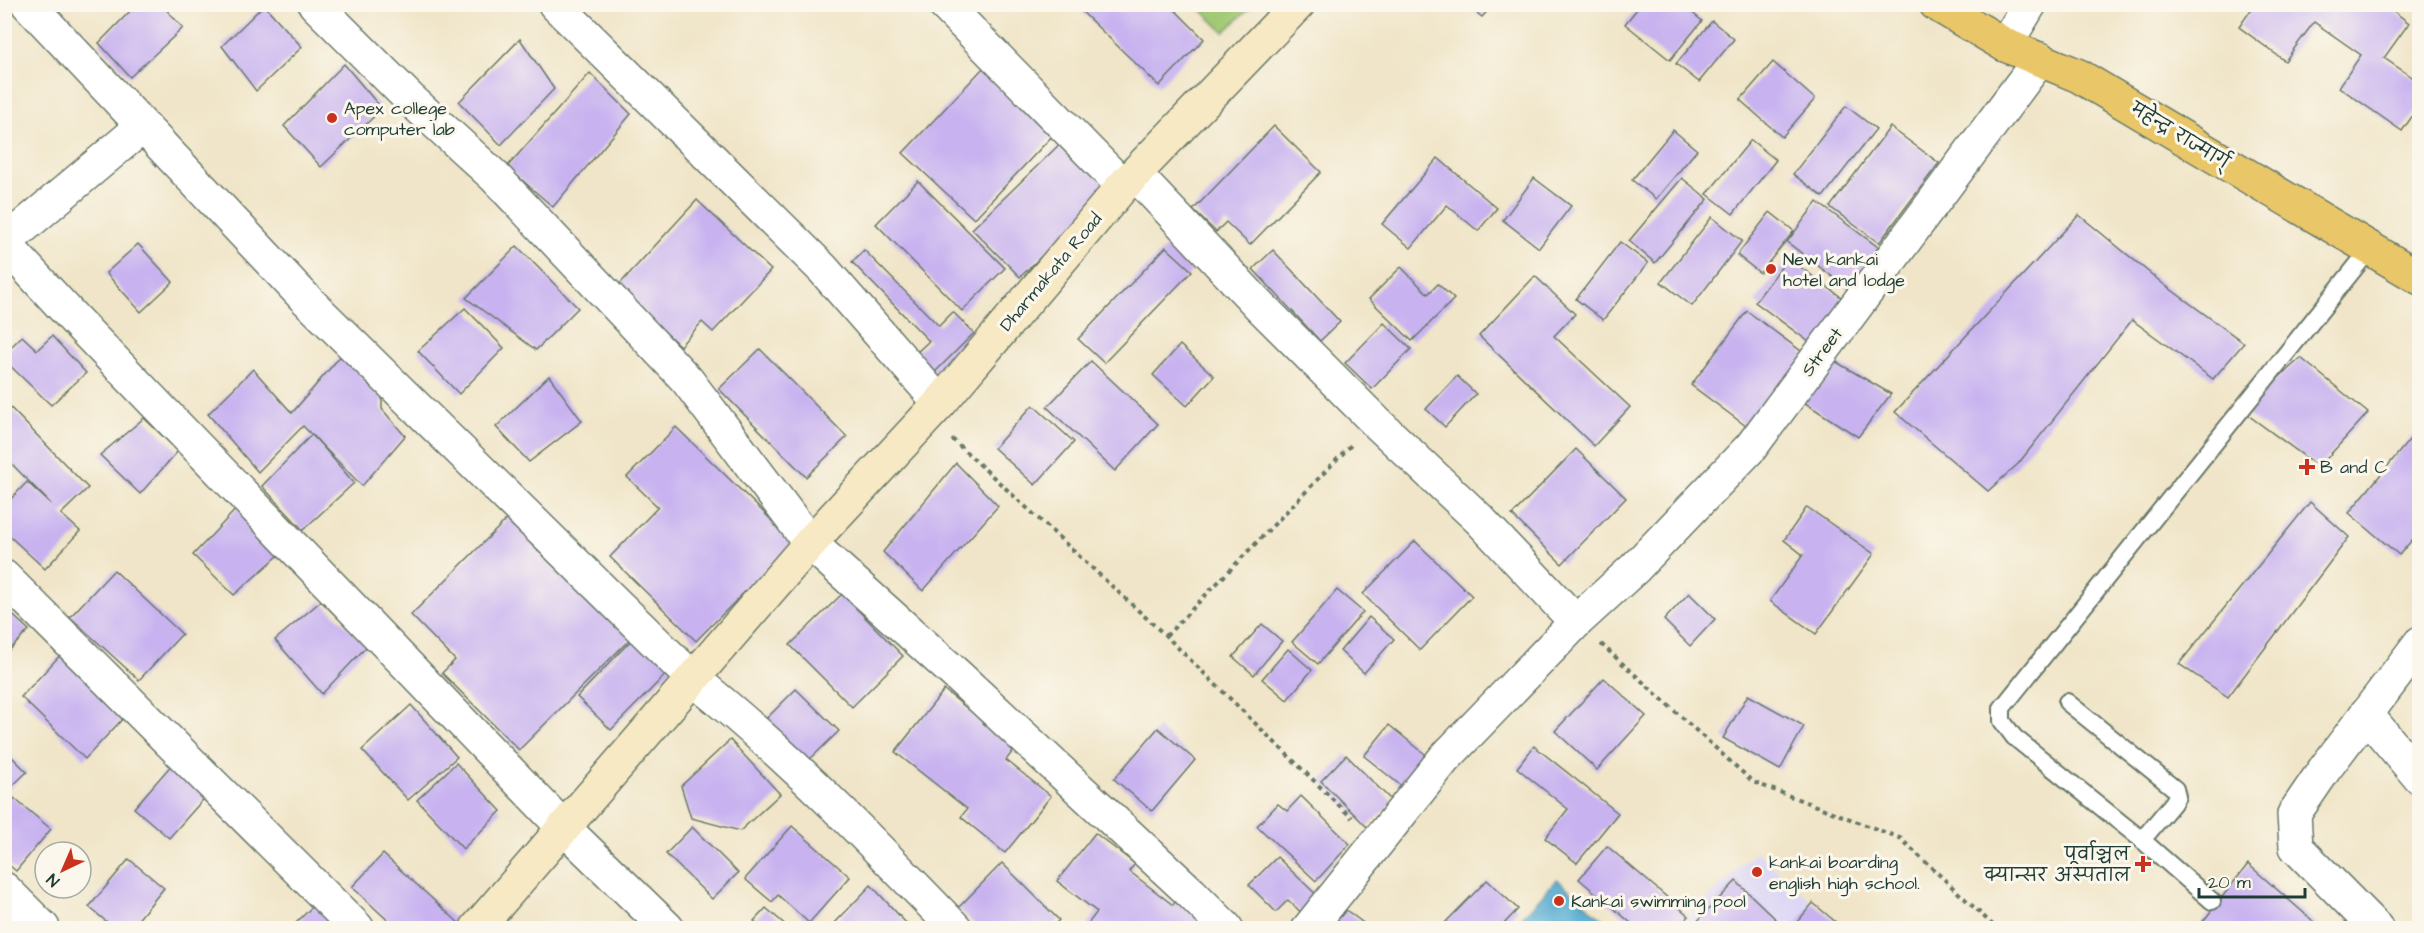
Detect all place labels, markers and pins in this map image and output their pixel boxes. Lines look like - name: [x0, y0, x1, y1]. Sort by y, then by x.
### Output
- place label: Apex college computer lab: [344, 96, 455, 142]
- marker: Apex college computer lab: [325, 111, 339, 125]
- place label: New kankai hotel and lodge: [1783, 247, 1905, 294]
- marker: New kankai hotel and lodge: [1764, 262, 1778, 276]
- place label: B and C: [2320, 455, 2388, 480]
- marker: B and C: [2298, 458, 2316, 476]
- place label: पूर्वाञ्चल क्यान्सर अस्पताल: [1983, 840, 2131, 888]
- place label: kankai boarding english high school.: [1769, 850, 1920, 897]
- marker: पूर्वाञ्चल क्यान्सर अस्पताल: [2134, 855, 2152, 873]
- marker: kankai boarding english high school.: [1750, 865, 1764, 879]
- place label: Kankai swimming pool: [1571, 889, 1746, 915]
- marker: Kankai swimming pool: [1552, 894, 1566, 908]

